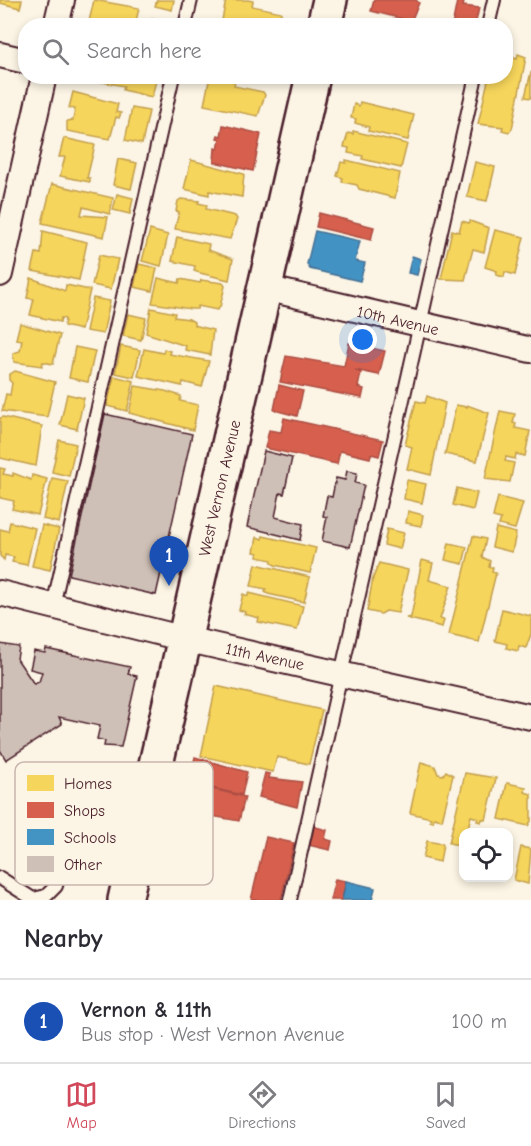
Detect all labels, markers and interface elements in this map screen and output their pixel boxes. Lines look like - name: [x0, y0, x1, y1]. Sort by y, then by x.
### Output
- search box: [18, 18, 513, 84]
- icon: search: [39, 35, 72, 68]
- text: Search here: [87, 38, 202, 64]
- street label: 10th Avenue: [355, 303, 440, 339]
- your location: [348, 325, 377, 354]
- street label: West Vernon Avenue: [196, 418, 244, 558]
- pin: 1: [150, 536, 188, 586]
- street label: 11th Avenue: [224, 640, 306, 674]
- legend: [15, 762, 213, 885]
- text: Homes: [64, 775, 112, 793]
- text: Shops: [64, 802, 105, 820]
- map controls: [459, 828, 513, 882]
- button: locate: [459, 828, 513, 882]
- text: Schools: [64, 829, 117, 847]
- text: Other: [64, 856, 102, 874]
- text: Nearby: [24, 924, 103, 954]
- text: Vernon & 11th: [81, 997, 212, 1023]
- text: 1: [40, 1010, 47, 1033]
- text: 100 m: [452, 1010, 507, 1033]
- text: Bus stop · West Vernon Avenue: [81, 1023, 345, 1046]
- tab: Map: [65, 1078, 98, 1132]
- tab: Directions: [228, 1078, 296, 1132]
- tab: Saved: [426, 1078, 466, 1132]

